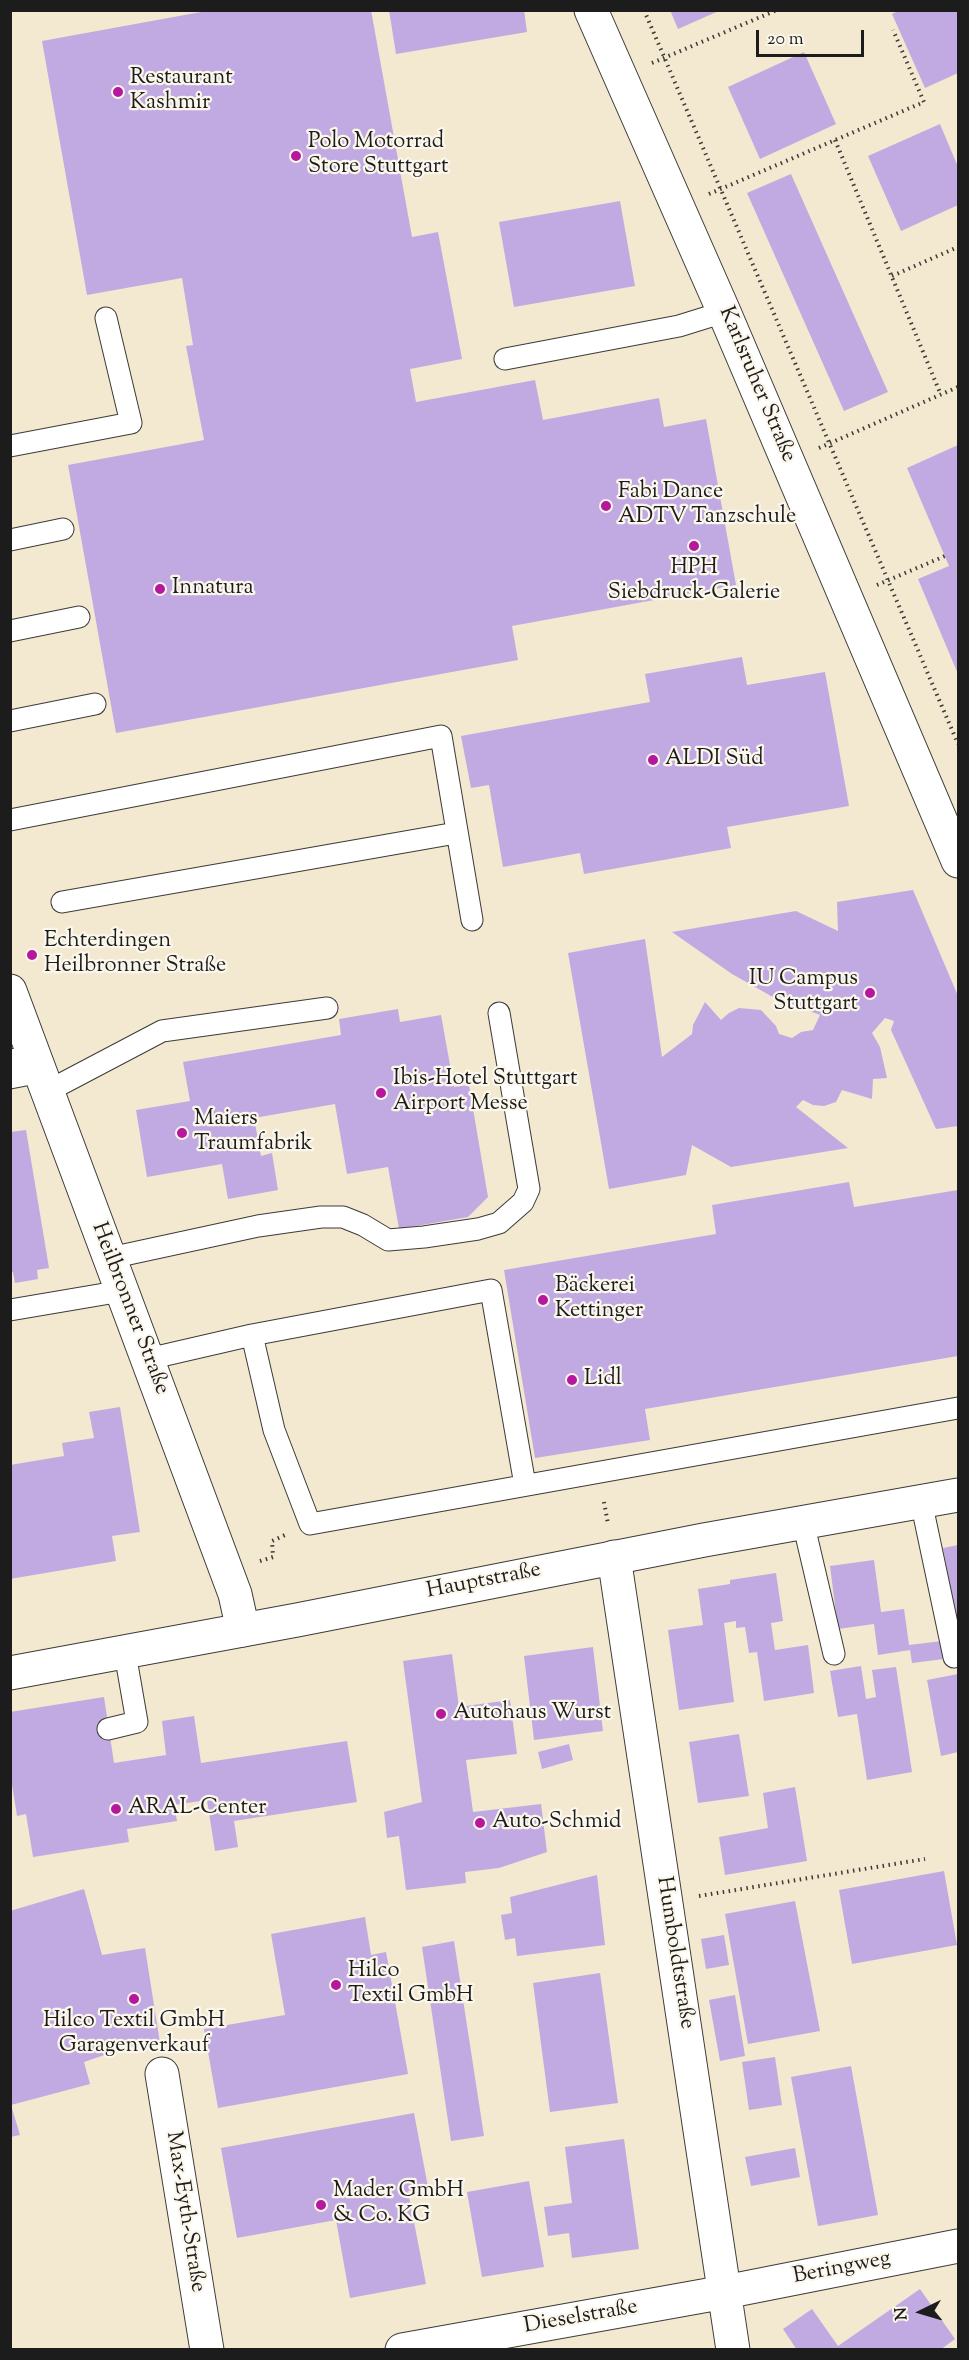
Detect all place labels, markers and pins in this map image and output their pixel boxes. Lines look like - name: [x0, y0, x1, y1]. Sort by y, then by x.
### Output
- place label: Restaurant Kashmir: [130, 66, 233, 118]
- marker: Restaurant Kashmir: [111, 85, 125, 99]
- place label: Polo Motorrad Store Stuttgart: [308, 130, 449, 182]
- marker: Polo Motorrad Store Stuttgart: [289, 149, 303, 163]
- place label: Fabi Dance ADTV Tanzschule: [618, 480, 796, 532]
- marker: Fabi Dance ADTV Tanzschule: [599, 499, 613, 513]
- marker: HPH Siebdruck-Galerie: [687, 539, 701, 553]
- place label: HPH Siebdruck-Galerie: [608, 556, 780, 608]
- place label: Innatura: [172, 576, 254, 602]
- marker: Innatura: [153, 582, 167, 596]
- place label: ALDI Süd: [665, 747, 764, 773]
- marker: ALDI Süd: [646, 753, 660, 767]
- place label: Echterdingen Heilbronner Straße: [44, 929, 226, 980]
- marker: Echterdingen Heilbronner Straße: [25, 948, 39, 962]
- place label: IU Campus Stuttgart: [749, 967, 858, 1018]
- marker: IU Campus Stuttgart: [863, 986, 877, 1000]
- place label: Ibis-Hotel Stuttgart Airport Messe: [393, 1067, 578, 1118]
- marker: Ibis-Hotel Stuttgart Airport Messe: [374, 1086, 388, 1100]
- place label: Maiers Traumfabrik: [194, 1107, 313, 1158]
- marker: Maiers Traumfabrik: [175, 1126, 189, 1140]
- place label: Bäckerei Kettinger: [555, 1274, 643, 1326]
- marker: Bäckerei Kettinger: [536, 1293, 550, 1307]
- place label: Lidl: [584, 1367, 622, 1393]
- marker: Lidl: [565, 1373, 579, 1387]
- place label: Autohaus Wurst: [453, 1701, 611, 1727]
- marker: Autohaus Wurst: [434, 1707, 448, 1721]
- place label: ARAL-Center: [128, 1796, 266, 1822]
- marker: ARAL-Center: [109, 1802, 123, 1816]
- place label: Auto-Schmid: [492, 1810, 621, 1836]
- marker: Auto-Schmid: [473, 1816, 487, 1830]
- place label: Hilco Textil GmbH: [348, 1959, 473, 2011]
- marker: Hilco Textil GmbH: [329, 1978, 343, 1992]
- marker: Hilco Textil GmbH Garagenverkauf: [127, 1992, 141, 2006]
- place label: Hilco Textil GmbH Garagenverkauf: [43, 2009, 225, 2060]
- place label: Mader GmbH & Co. KG: [333, 2179, 464, 2230]
- marker: Mader GmbH & Co. KG: [314, 2198, 328, 2212]

